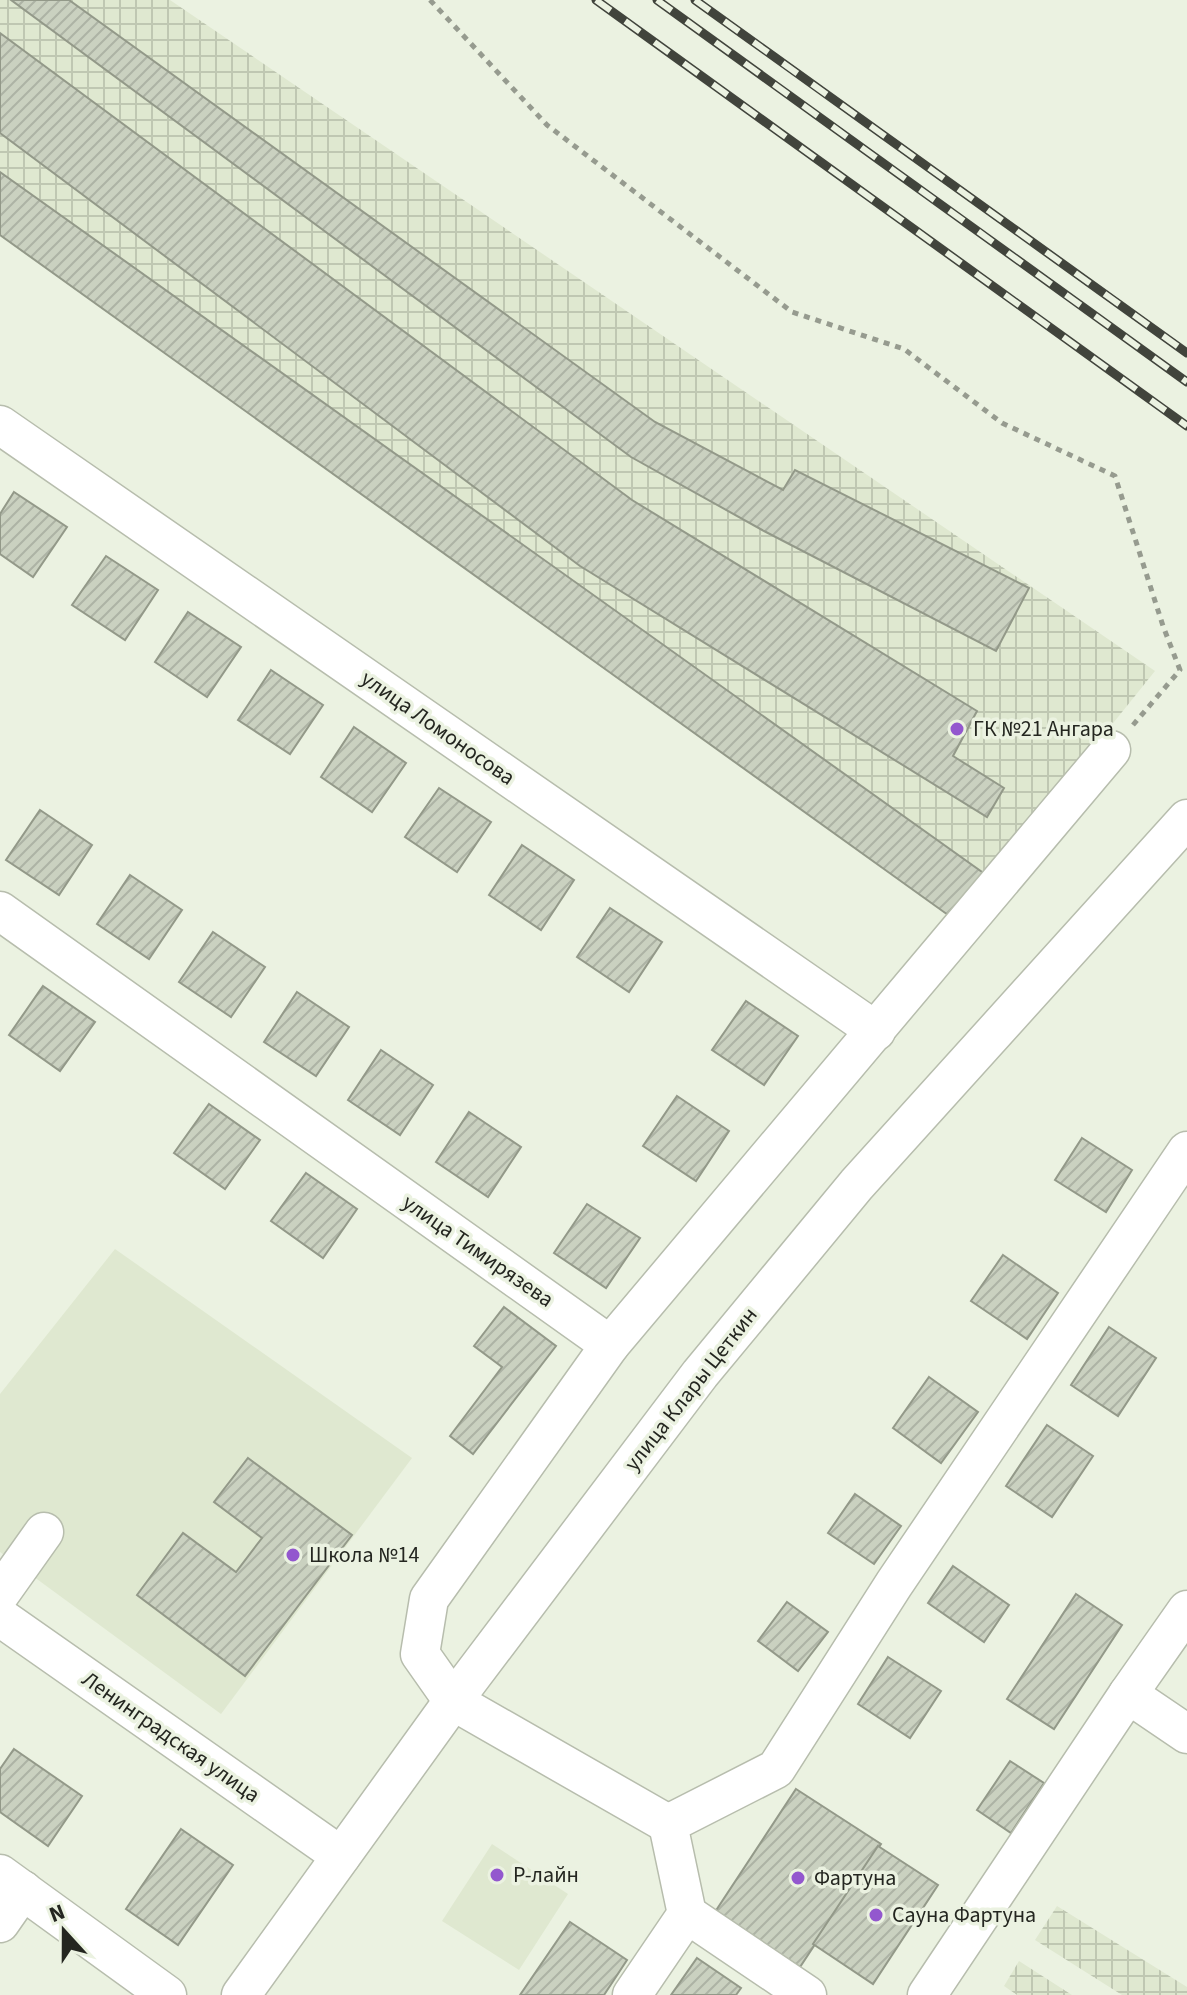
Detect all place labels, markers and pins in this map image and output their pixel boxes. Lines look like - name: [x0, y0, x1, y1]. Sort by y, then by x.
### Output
- place label: ГК №21 Ангара: [973, 713, 1114, 745]
- marker: ГК №21 Ангара: [948, 720, 966, 738]
- place label: Школа №14: [309, 1539, 419, 1571]
- marker: Школа №14: [284, 1546, 302, 1564]
- place label: Р-лайн: [513, 1859, 579, 1891]
- place label: Фартуна: [814, 1862, 896, 1894]
- marker: Р-лайн: [488, 1866, 506, 1884]
- marker: Фартуна: [789, 1869, 807, 1887]
- place label: Сауна Фартуна: [892, 1899, 1036, 1931]
- marker: Сауна Фартуна: [867, 1906, 885, 1924]

